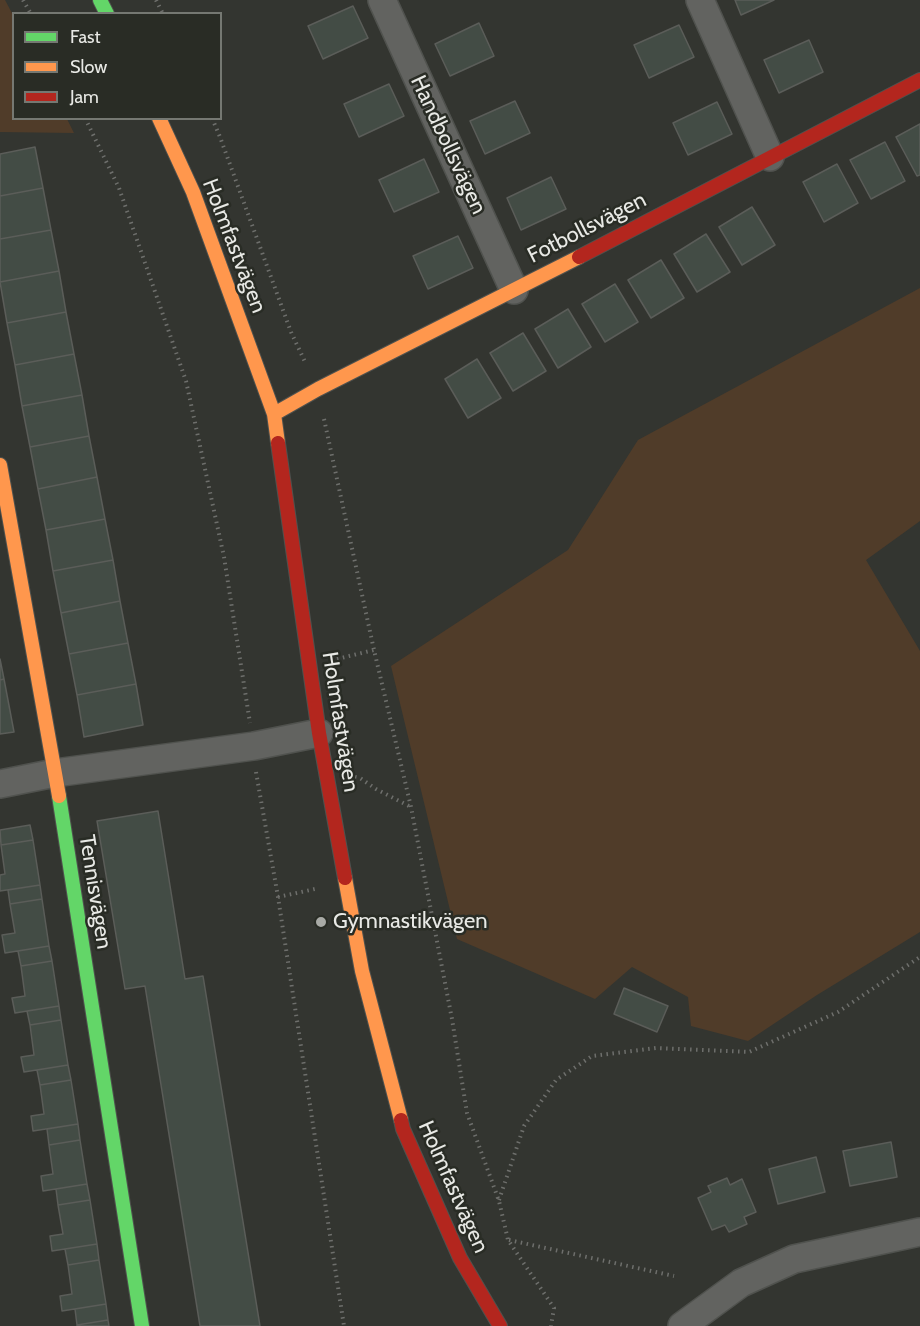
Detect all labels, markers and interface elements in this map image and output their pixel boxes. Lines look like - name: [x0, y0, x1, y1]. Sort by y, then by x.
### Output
- legend: [12, 12, 222, 120]
- text: Fast: [70, 26, 101, 48]
- text: Slow: [70, 56, 107, 78]
- street label: Handbollsvägen: [404, 71, 492, 219]
- text: Jam: [70, 86, 99, 108]
- street label: Holmfastvägen: [196, 175, 272, 317]
- street label: Fotbollsvägen: [523, 187, 651, 269]
- street label: Holmfastvägen: [316, 650, 364, 794]
- street label: Tennisvägen: [73, 833, 117, 951]
- place label: Gymnastikvägen: [333, 909, 488, 935]
- marker: Gymnastikvägen: [314, 915, 328, 929]
- street label: Holmfastvägen: [412, 1117, 494, 1257]

